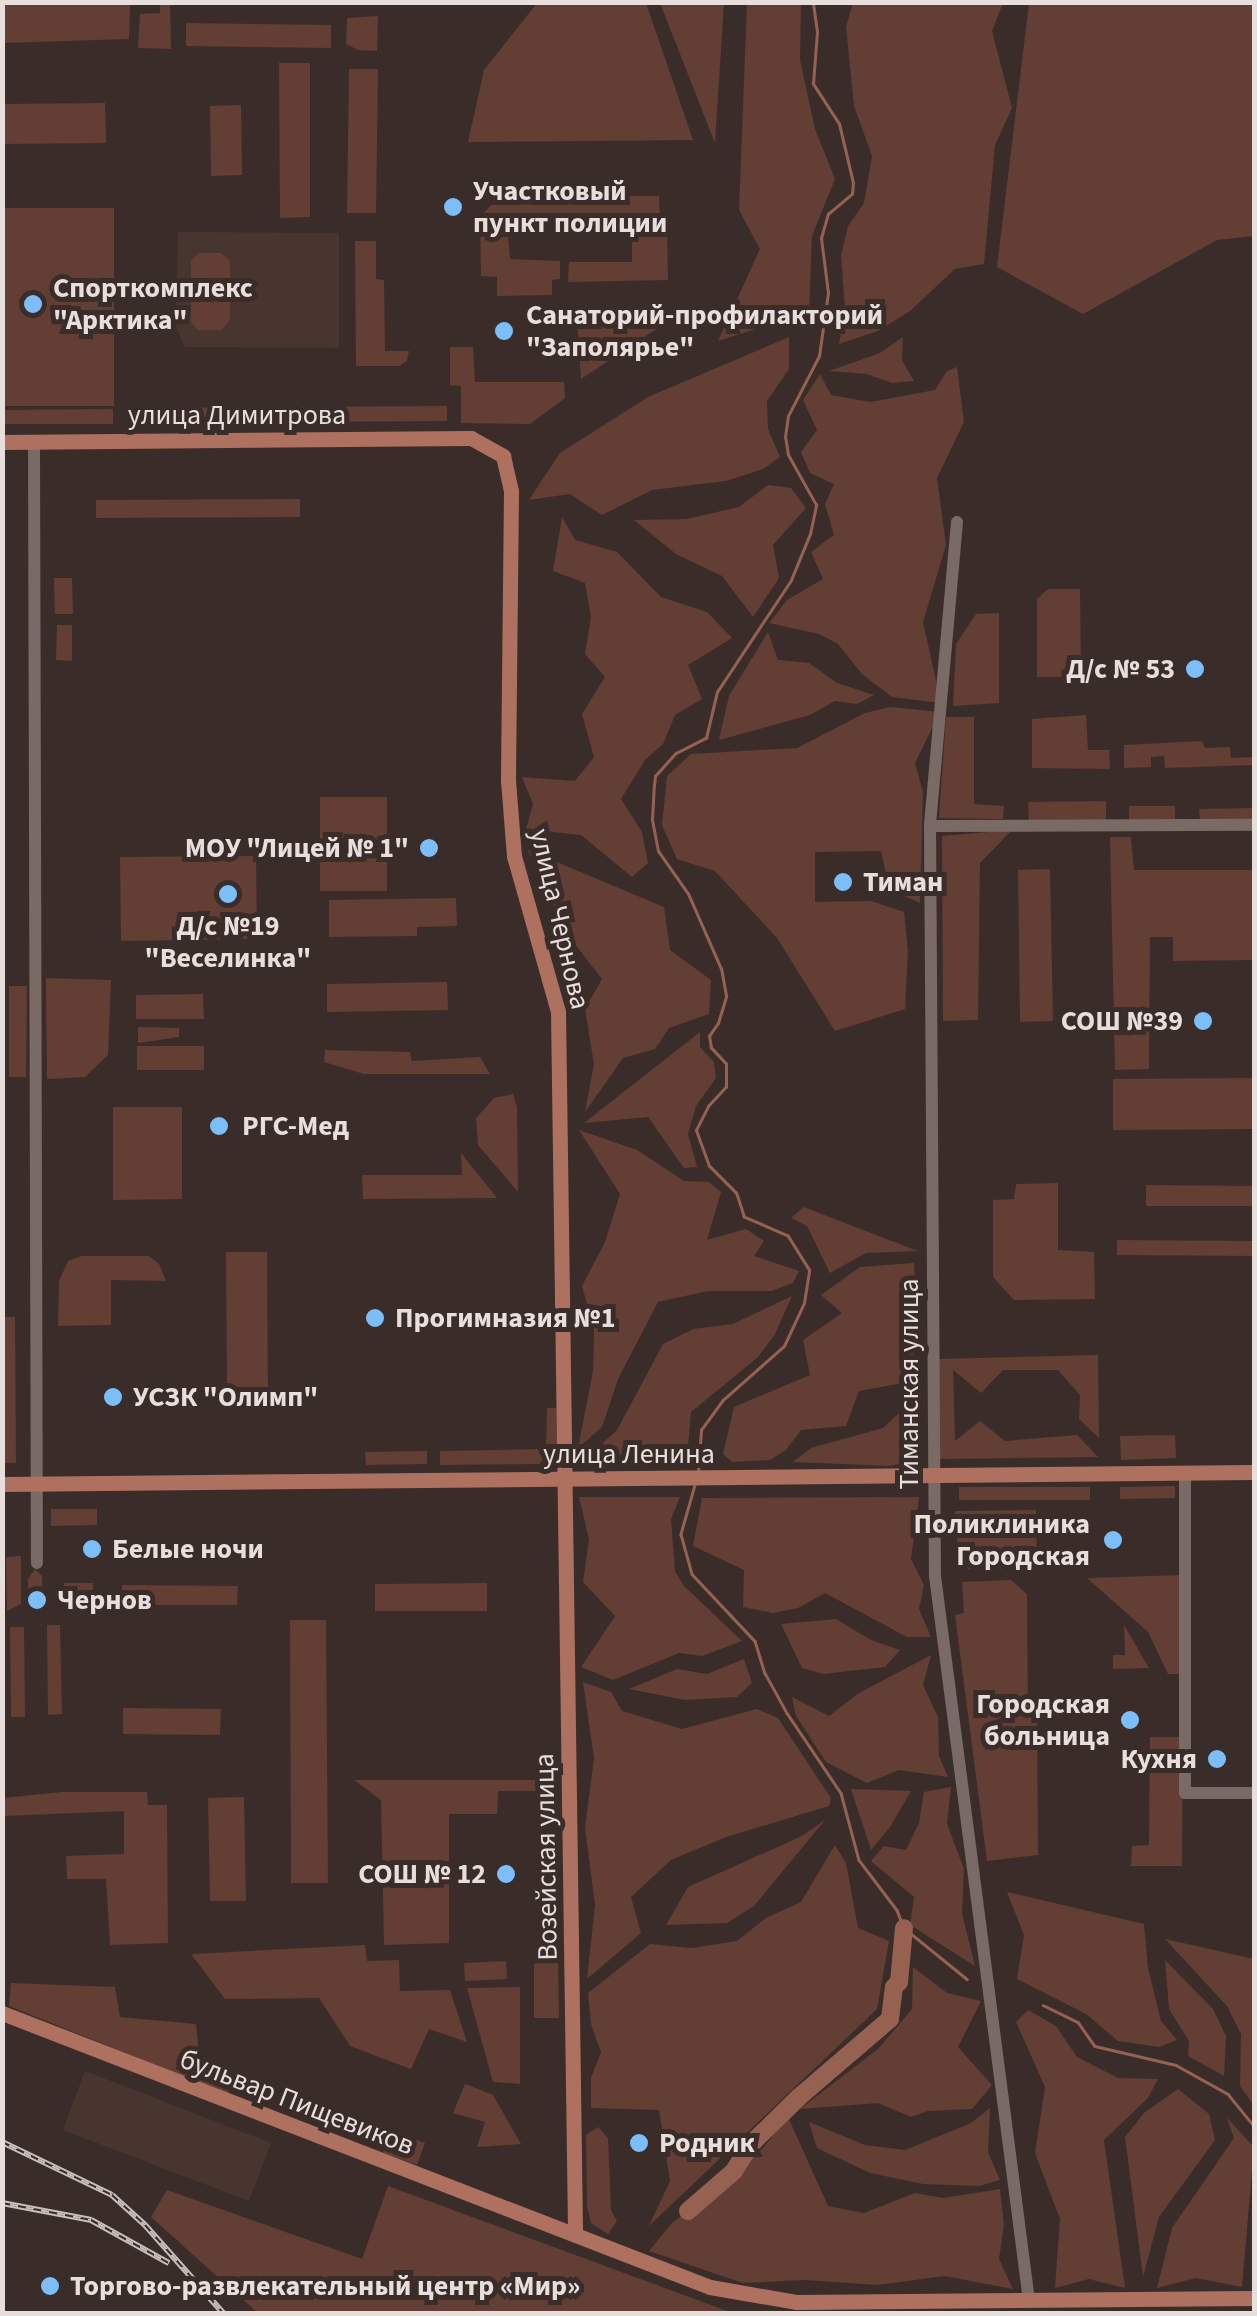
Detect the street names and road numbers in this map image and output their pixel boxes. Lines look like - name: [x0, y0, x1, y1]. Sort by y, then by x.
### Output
- street label: улица Димитрова: [128, 398, 346, 432]
- street label: улица Чернова: [523, 825, 597, 1013]
- street label: Тиманская улица: [892, 1279, 926, 1489]
- street label: улица Ленина: [543, 1437, 715, 1471]
- street label: Возейская улица: [527, 1753, 565, 1961]
- street label: бульвар Пищевиков: [175, 2042, 419, 2162]

